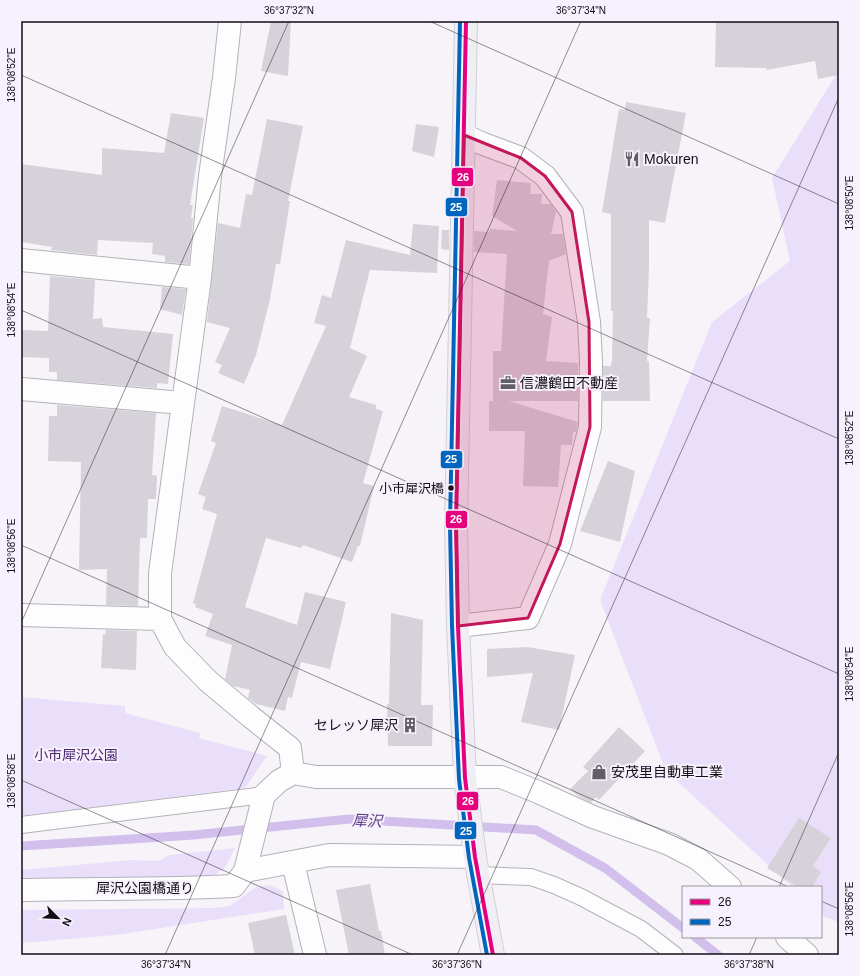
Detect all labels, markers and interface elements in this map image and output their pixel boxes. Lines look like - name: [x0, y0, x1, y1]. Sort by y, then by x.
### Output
- text: 36°37'32"N: [264, 5, 314, 16]
- text: 36°37'34"N: [556, 5, 606, 16]
- text: 138°08'52"E: [6, 47, 17, 103]
- restaurant icon: Mokuren: [623, 150, 641, 168]
- place label: Mokuren: [644, 151, 698, 167]
- line badge: 26: [451, 167, 474, 187]
- text: 26: [457, 171, 469, 183]
- text: 138°08'50"E: [844, 175, 855, 231]
- line badge: 25: [445, 197, 468, 217]
- text: 25: [450, 201, 462, 213]
- text: 138°08'54"E: [6, 282, 17, 338]
- office icon: 信濃鶴田不動産: [499, 374, 517, 392]
- place label: 信濃鶴田不動産: [520, 375, 618, 391]
- text: 138°08'52"E: [844, 410, 855, 466]
- line badge: 25: [440, 450, 463, 469]
- text: 25: [445, 453, 457, 465]
- place label: 小市犀沢橋: [379, 481, 444, 496]
- marker: 小市犀沢橋: [446, 483, 456, 493]
- line badge: 26: [445, 510, 468, 529]
- text: 26: [450, 513, 462, 525]
- text: 138°08'56"E: [6, 518, 17, 574]
- text: 138°08'54"E: [844, 646, 855, 702]
- building icon: セレッソ犀沢: [401, 716, 419, 734]
- place label: セレッソ犀沢: [314, 717, 398, 733]
- park label: 小市犀沢公園: [34, 747, 118, 763]
- text: 138°08'58"E: [6, 753, 17, 809]
- shop icon: 安茂里自動車工業: [590, 763, 608, 781]
- place label: 安茂里自動車工業: [611, 764, 723, 780]
- line badge: 26: [456, 791, 479, 811]
- text: 26: [462, 795, 474, 807]
- water label: 犀沢: [352, 811, 384, 830]
- line badge: 25: [454, 821, 477, 840]
- text: 25: [460, 825, 472, 837]
- street label: 犀沢公園橋通り: [96, 880, 194, 896]
- text: 138°08'56"E: [844, 881, 855, 937]
- legend: [682, 886, 822, 938]
- text: 26: [718, 895, 732, 909]
- north arrow: [38, 898, 78, 938]
- text: 25: [718, 915, 732, 929]
- text: N: [60, 916, 74, 928]
- text: 36°37'34"N: [141, 959, 191, 970]
- text: 36°37'36"N: [432, 959, 482, 970]
- text: 36°37'38"N: [724, 959, 774, 970]

